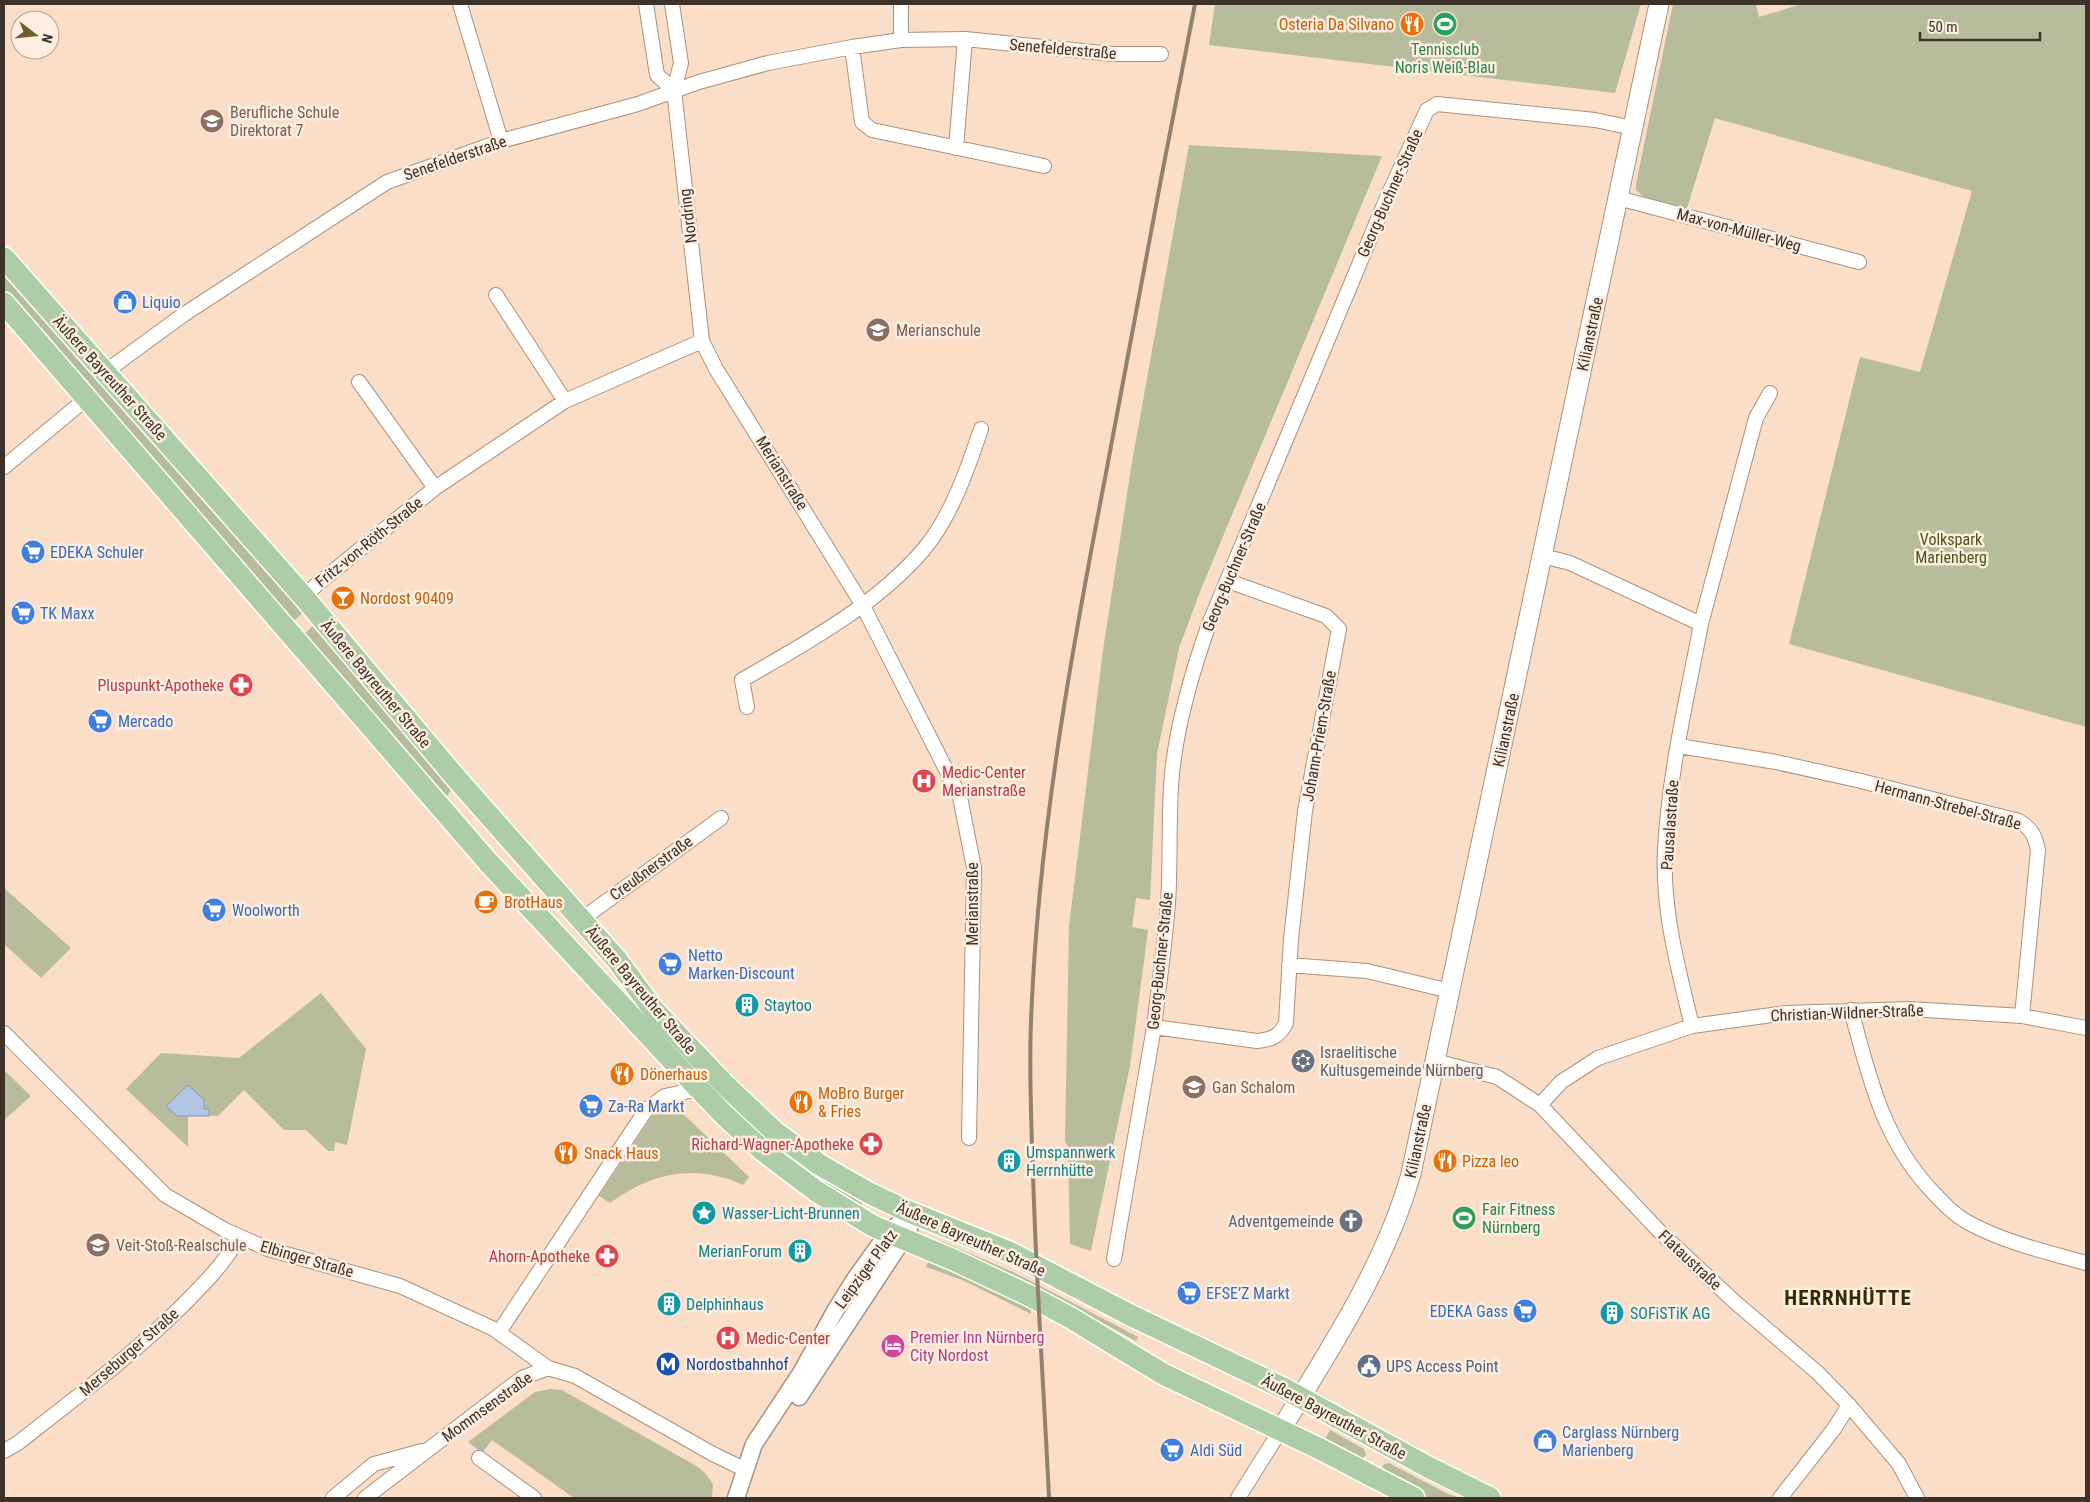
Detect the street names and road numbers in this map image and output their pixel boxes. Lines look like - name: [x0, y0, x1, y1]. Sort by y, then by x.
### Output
- street label: Senefelderstraße: [1009, 35, 1117, 63]
- street label: Georg-Buchner-Straße: [1353, 126, 1427, 260]
- street label: Senefelderstraße: [401, 132, 509, 184]
- street label: Nordring: [675, 188, 701, 244]
- street label: Max-von-Müller-Weg: [1675, 204, 1803, 256]
- street label: Kilianstraße: [1573, 295, 1607, 373]
- street label: Äußere Bayreuther Straße: [49, 312, 171, 444]
- street label: Merianstraße: [752, 432, 812, 514]
- street label: Fritz-von-Röth-Straße: [312, 493, 426, 591]
- street label: Georg-Buchner-Straße: [1198, 500, 1270, 634]
- street label: Äußere Bayreuther Straße: [317, 616, 435, 752]
- street label: Johann-Priem-Straße: [1298, 669, 1340, 803]
- street label: Kilianstraße: [1489, 691, 1523, 769]
- street label: Hermann-Strebel-Straße: [1873, 776, 2023, 834]
- street label: Pausalastraße: [1657, 779, 1683, 871]
- street label: Creußnerstraße: [606, 832, 696, 904]
- street label: Merianstraße: [963, 862, 982, 946]
- street label: Georg-Buchner-Straße: [1143, 891, 1177, 1031]
- street label: Äußere Bayreuther Straße: [582, 922, 700, 1058]
- street label: Christian-Wildner-Straße: [1770, 1001, 1924, 1025]
- street label: Kilianstraße: [1401, 1102, 1435, 1180]
- street label: Äußere Bayreuther Straße: [894, 1198, 1048, 1280]
- street label: Leipziger Platz: [831, 1226, 901, 1312]
- street label: Flataustraße: [1655, 1226, 1725, 1294]
- street label: Elbinger Straße: [258, 1237, 356, 1281]
- street label: Merseburger Straße: [76, 1304, 182, 1400]
- street label: Mommsenstraße: [438, 1368, 536, 1446]
- street label: Äußere Bayreuther Straße: [1258, 1371, 1410, 1463]

